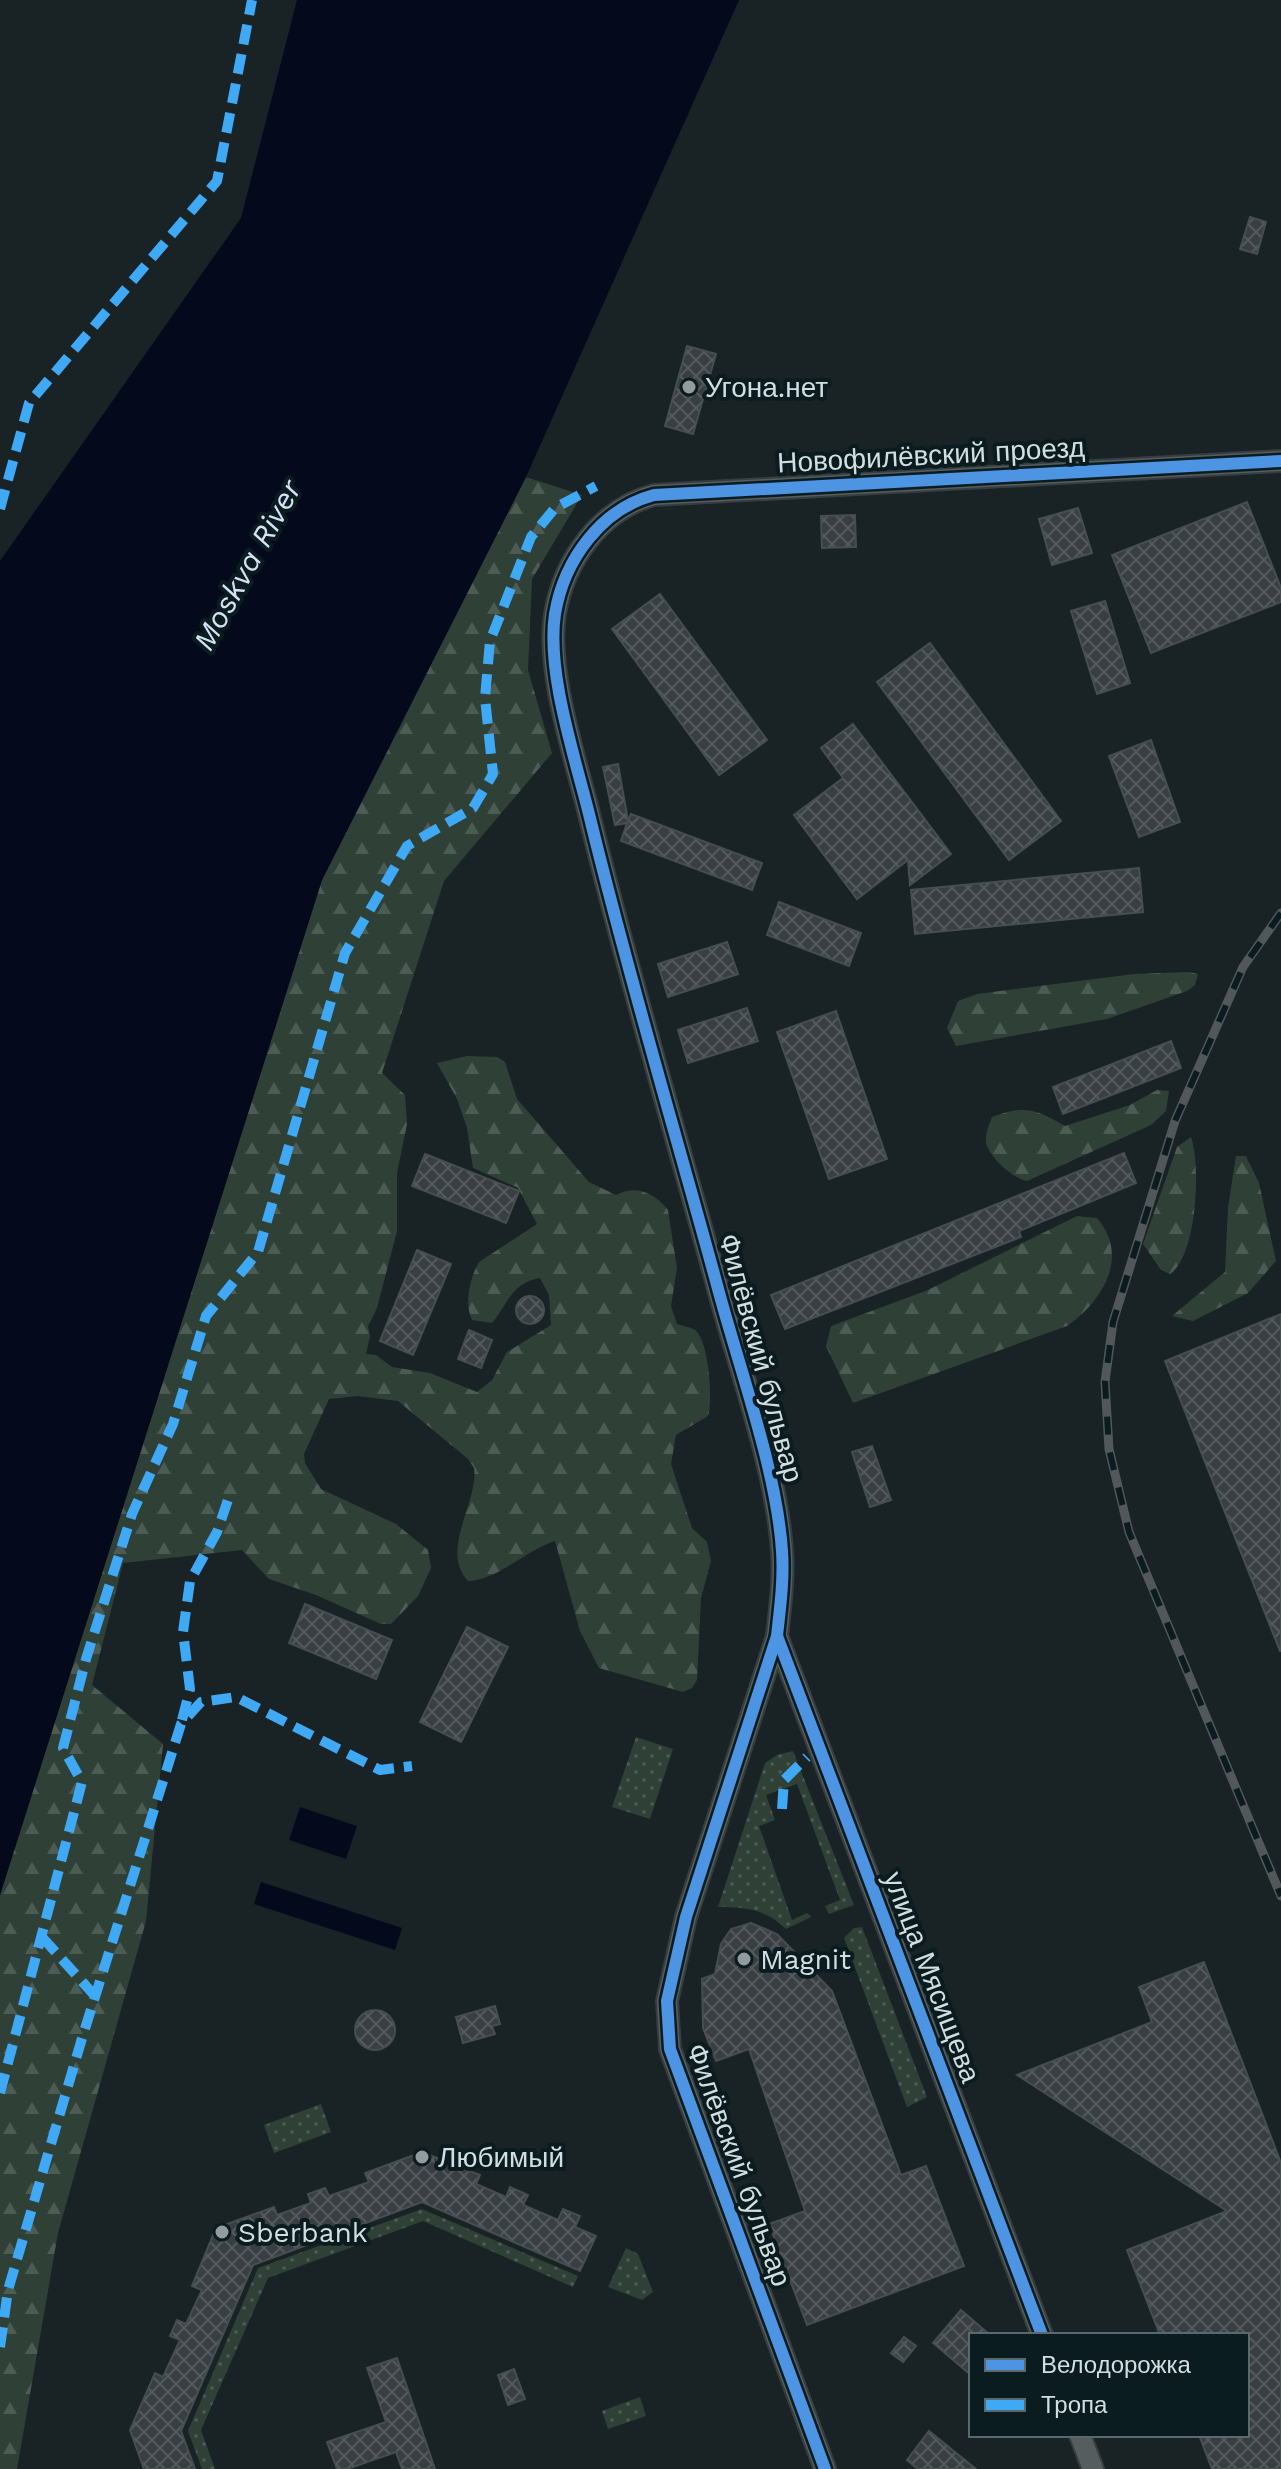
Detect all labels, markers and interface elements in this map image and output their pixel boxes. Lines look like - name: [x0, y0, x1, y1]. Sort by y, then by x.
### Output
- place label: Угона.нет: [705, 371, 828, 404]
- marker: Угона.нет: [680, 378, 698, 396]
- street label: Новофилёвский проезд: [776, 430, 1086, 480]
- water label: Moskva River: [186, 473, 309, 656]
- street label: Филёвский бульвар: [712, 1230, 810, 1486]
- street label: улица Мясищева: [877, 1867, 988, 2087]
- place label: Magnit: [760, 1943, 851, 1976]
- marker: Magnit: [735, 1950, 753, 1968]
- street label: Филёвский бульвар: [680, 2039, 798, 2291]
- place label: Любимый: [438, 2141, 564, 2174]
- marker: Любимый: [413, 2148, 431, 2166]
- place label: Sberbank: [238, 2216, 368, 2249]
- marker: Sberbank: [213, 2223, 231, 2241]
- legend: [969, 2333, 1249, 2437]
- text: Велодорожка: [1041, 2351, 1192, 2379]
- text: Тропа: [1041, 2391, 1108, 2419]

